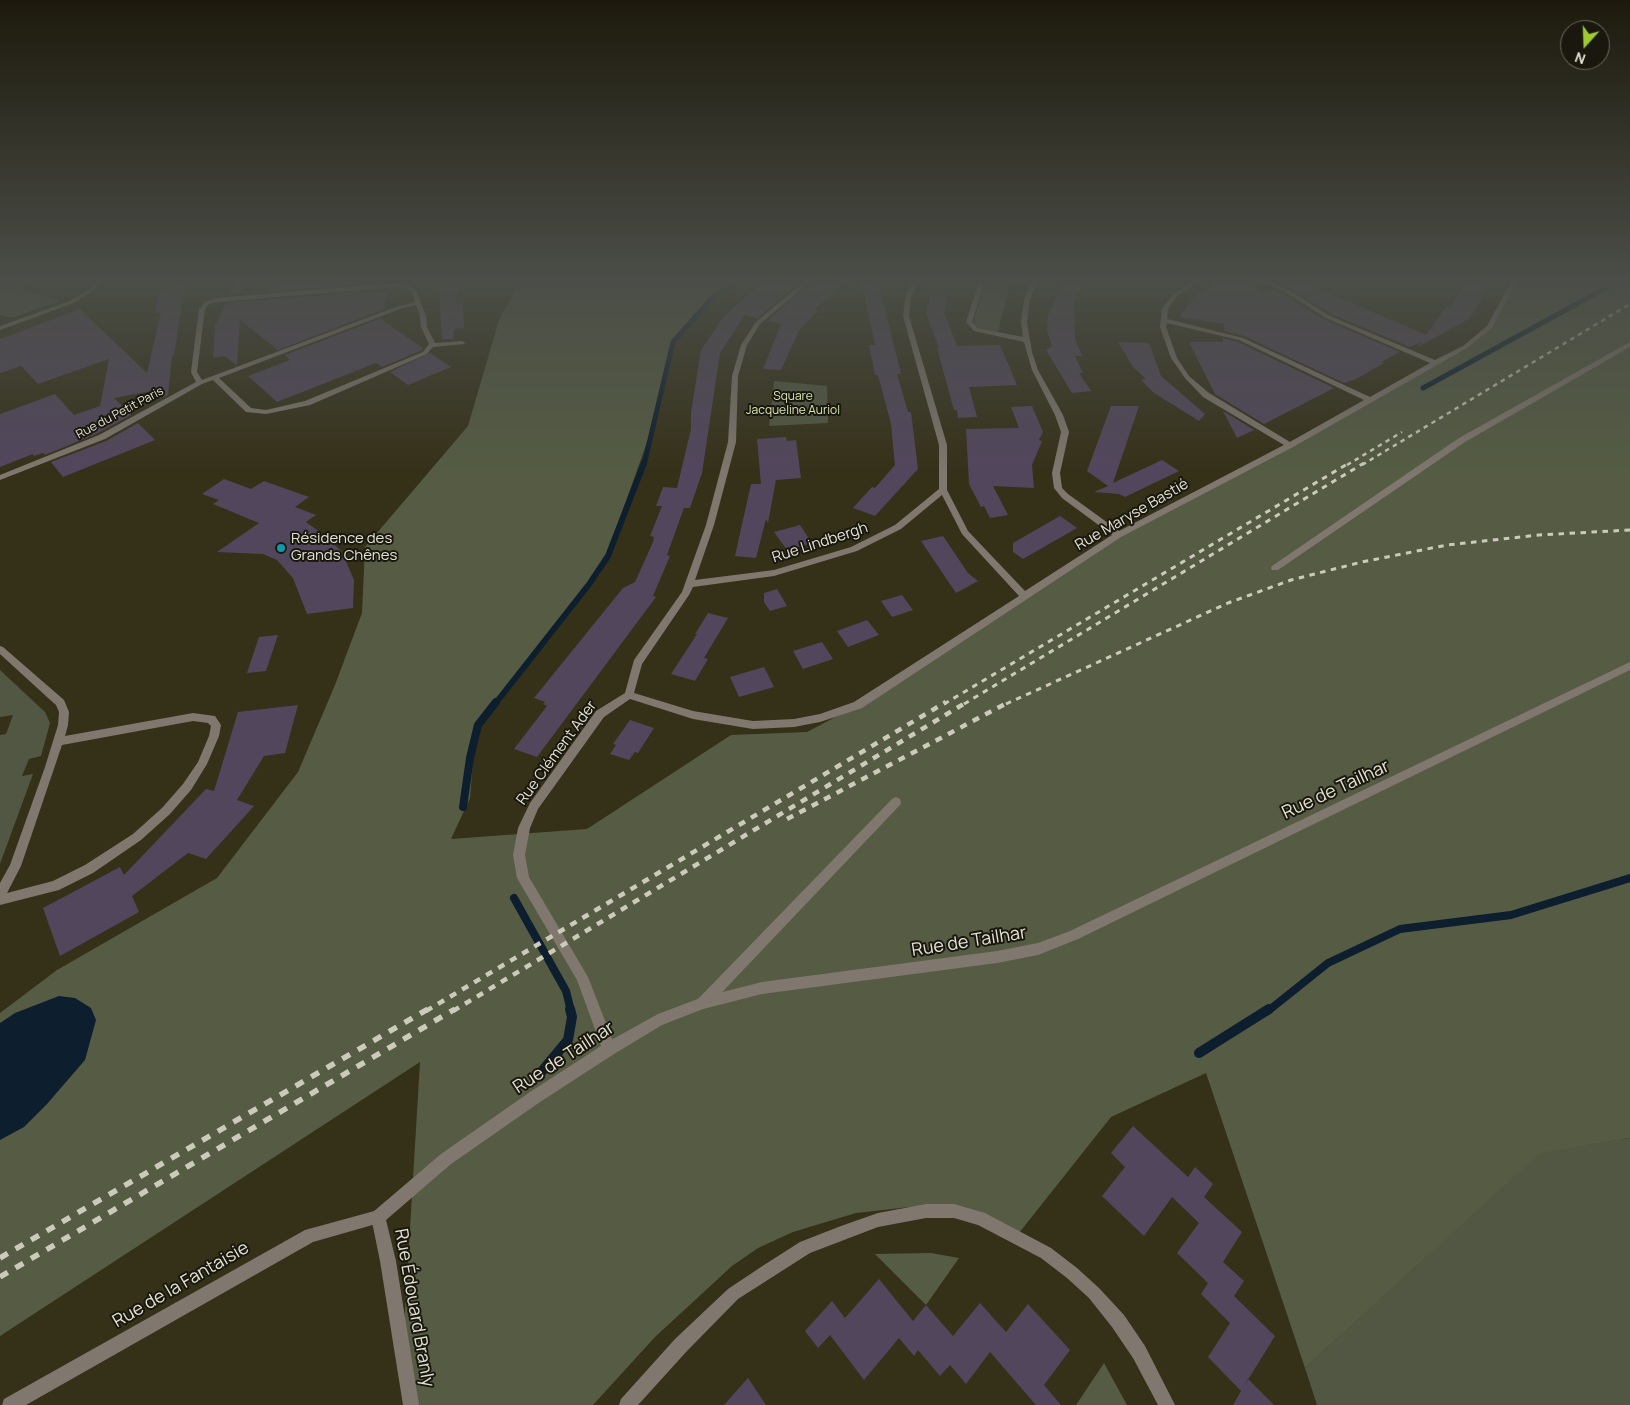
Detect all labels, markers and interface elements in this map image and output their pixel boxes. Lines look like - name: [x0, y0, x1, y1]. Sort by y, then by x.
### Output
- north arrow: [1560, 20, 1610, 70]
- text: N: [1572, 48, 1588, 69]
- street label: Rue du Petit Paris: [74, 384, 166, 442]
- park label: Square Jacqueline Auriol: [746, 390, 840, 418]
- street label: Rue Maryse Bastié: [1072, 475, 1192, 555]
- street label: Rue Lindbergh: [770, 519, 870, 567]
- place label: Résidence des Grands Chênes: [291, 530, 397, 565]
- marker: Résidence des Grands Chênes: [275, 542, 287, 554]
- street label: Rue Clément Ader: [513, 697, 601, 809]
- street label: Rue de Tailhar: [1279, 756, 1393, 824]
- street label: Rue de Tailhar: [910, 922, 1028, 962]
- street label: Rue de Tailhar: [509, 1017, 619, 1099]
- street label: Rue Édouard Branly: [389, 1227, 439, 1389]
- street label: Rue de la Fantaisie: [109, 1237, 253, 1333]

